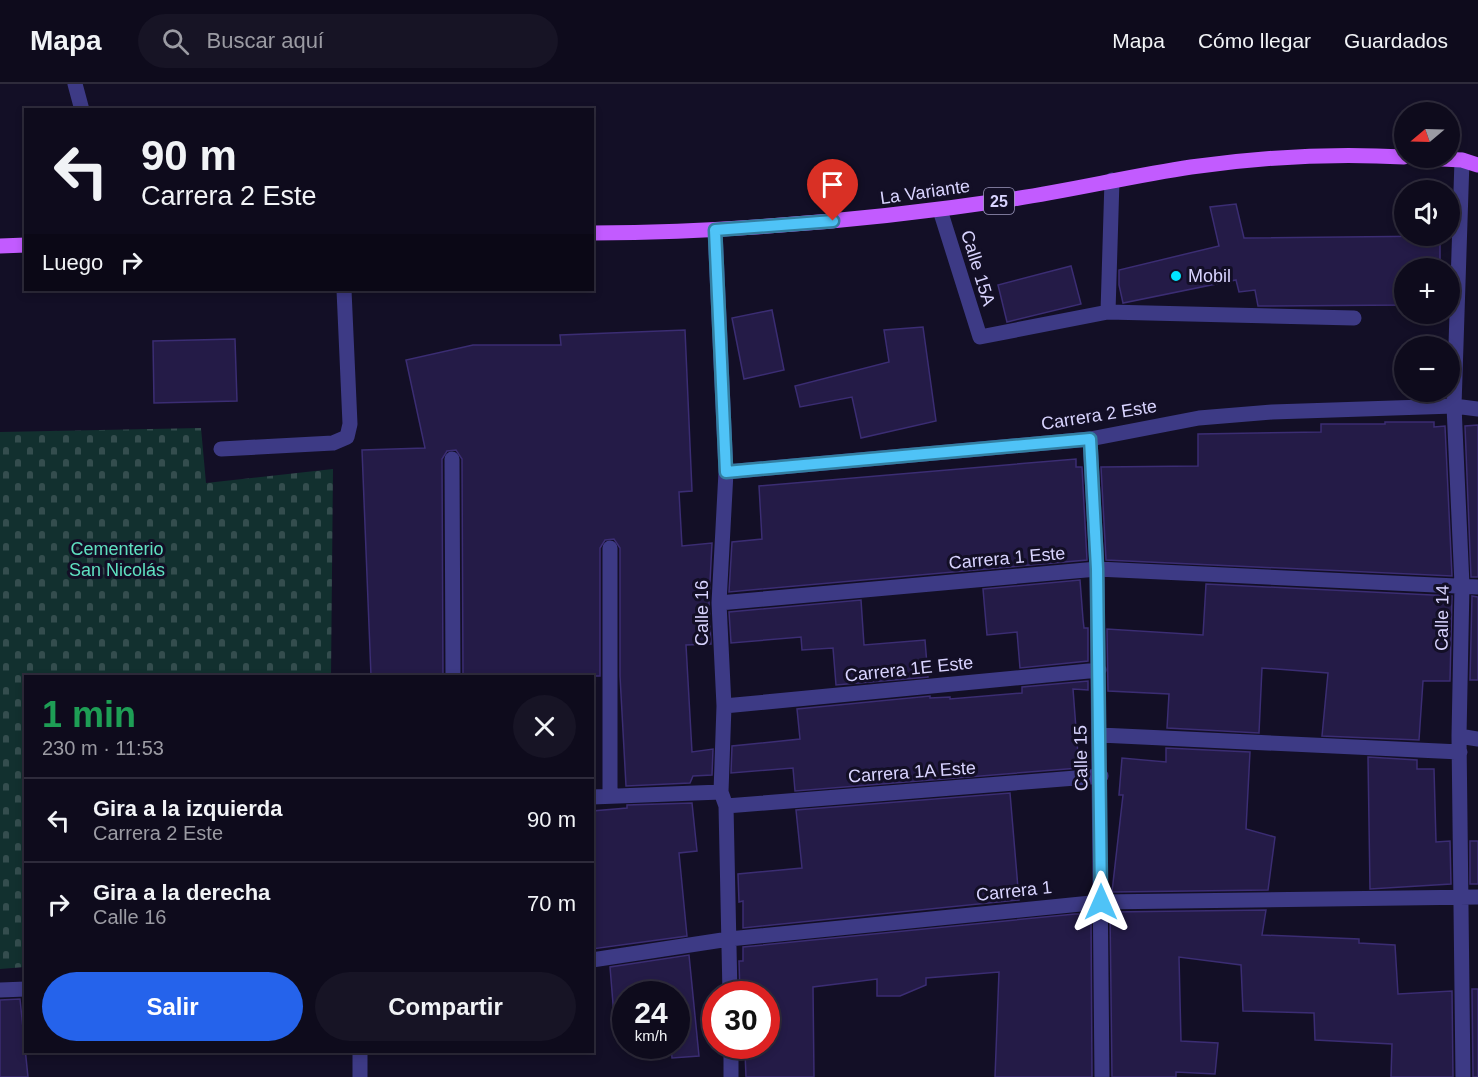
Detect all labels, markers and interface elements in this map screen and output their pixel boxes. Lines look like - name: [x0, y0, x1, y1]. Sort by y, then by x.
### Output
- search box: [138, 14, 558, 68]
- text: Mapa: [30, 25, 102, 56]
- icon: search: [159, 25, 192, 58]
- text: Buscar aquí: [207, 28, 324, 53]
- text: Mapa: [1112, 29, 1165, 52]
- text: Cómo llegar: [1198, 29, 1311, 52]
- text: Guardados: [1344, 29, 1448, 52]
- north arrow: [1394, 102, 1460, 168]
- map controls: [1394, 102, 1460, 402]
- icon: left: [42, 132, 120, 210]
- text: 90 m: [141, 132, 237, 179]
- pin: [807, 159, 858, 221]
- icon: arrive: [816, 168, 849, 201]
- street label: La Variante: [879, 176, 971, 208]
- button: sound: [1394, 180, 1460, 246]
- text: Carrera 2 Este: [141, 181, 317, 211]
- road number: 25: [984, 188, 1014, 214]
- street label: Calle 15A: [957, 228, 999, 308]
- icon: right: [115, 246, 148, 279]
- text: Luego: [42, 250, 103, 275]
- button: +: [1394, 258, 1460, 324]
- place label: Mobil: [1188, 266, 1231, 286]
- marker: Mobil: [1169, 269, 1183, 283]
- button: −: [1394, 336, 1460, 402]
- street label: Carrera 2 Este: [1040, 396, 1158, 434]
- park label: Cementerio San Nicolás: [69, 539, 165, 580]
- street label: Carrera 1 Este: [948, 543, 1066, 573]
- street label: Calle 16: [692, 580, 712, 646]
- street label: Calle 14: [1431, 585, 1453, 651]
- street label: Carrera 1E Este: [844, 652, 974, 686]
- text: 1 min: [42, 694, 136, 735]
- button: close: [513, 695, 576, 758]
- street label: Calle 15: [1070, 725, 1092, 791]
- text: 230 m · 11:53: [42, 737, 164, 759]
- street label: Carrera 1A Este: [847, 758, 977, 786]
- text: Gira a la izquierda: [93, 796, 283, 821]
- icon: left: [42, 804, 75, 837]
- text: 90 m: [527, 807, 576, 832]
- text: Carrera 2 Este: [93, 822, 223, 844]
- position arrow: [1069, 870, 1133, 934]
- street label: Carrera 1: [975, 877, 1053, 905]
- text: Gira a la derecha: [93, 880, 270, 905]
- icon: right: [42, 888, 75, 921]
- text: 70 m: [527, 891, 576, 916]
- text: Calle 16: [93, 906, 166, 928]
- button: Salir: [42, 972, 303, 1041]
- button: Compartir: [315, 972, 576, 1041]
- speed limit sign: 30: [702, 981, 780, 1059]
- text: 24: [634, 996, 668, 1029]
- text: km/h: [635, 1027, 667, 1044]

